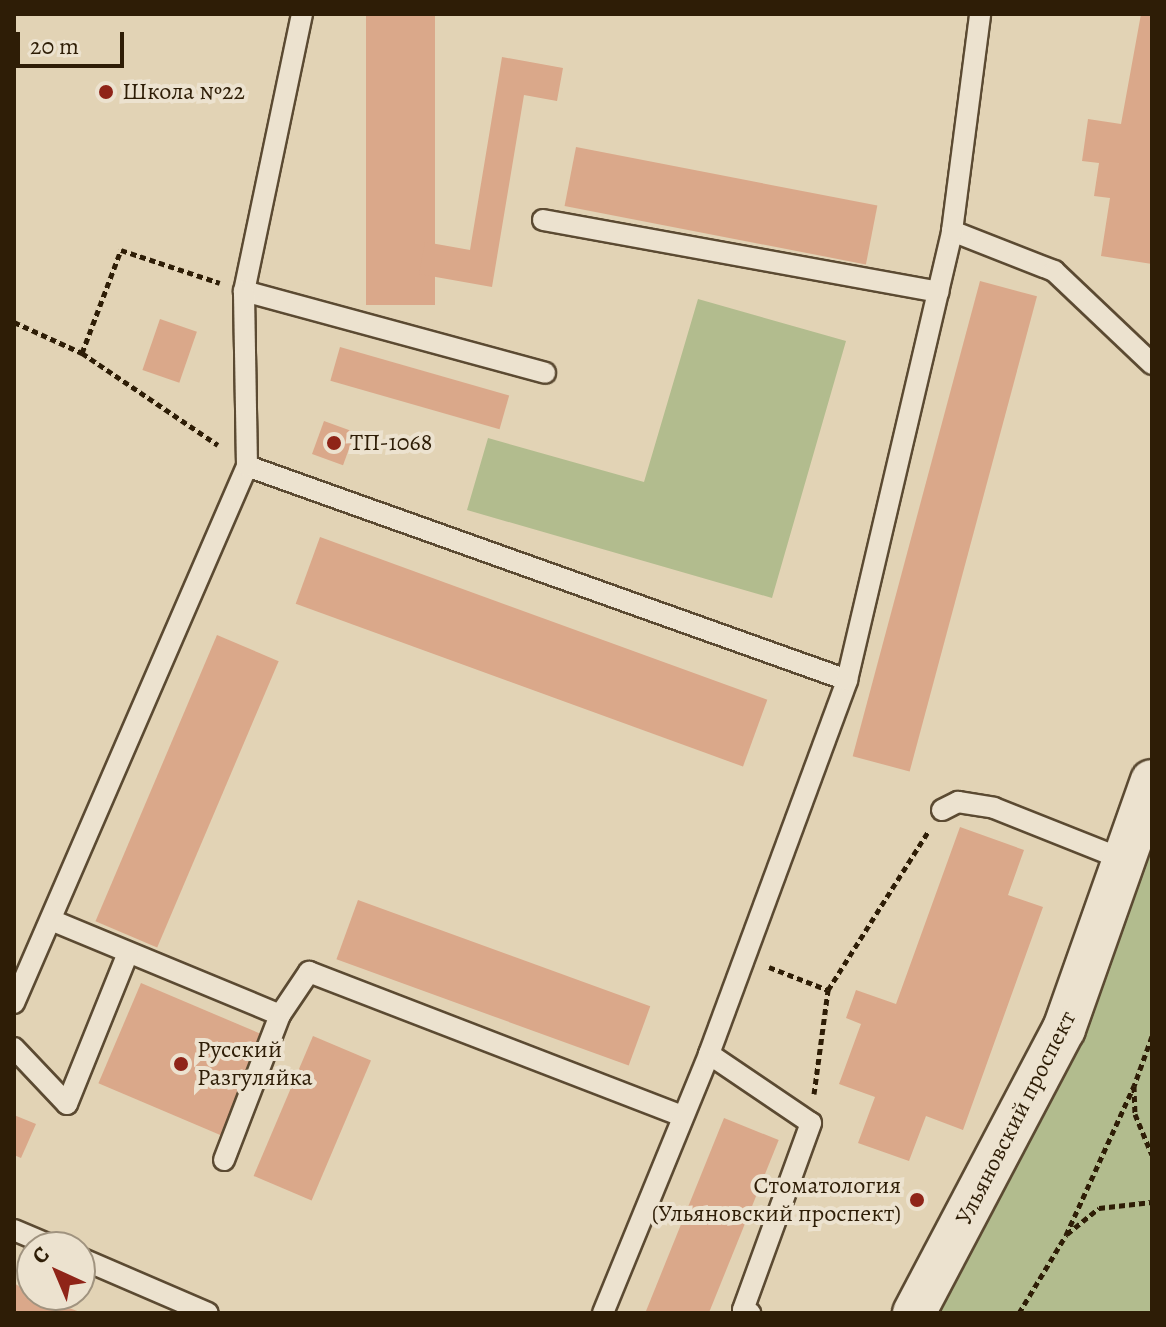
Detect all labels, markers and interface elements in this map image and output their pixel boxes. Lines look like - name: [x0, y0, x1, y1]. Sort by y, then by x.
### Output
- scale bar: [20, 16, 128, 66]
- text: 20 m: [30, 30, 79, 62]
- place label: Школа №22: [122, 78, 245, 106]
- marker: Школа №22: [97, 83, 115, 101]
- place label: ТП-1068: [350, 429, 432, 457]
- marker: ТП-1068: [325, 434, 343, 452]
- street label: Ульяновский проспект: [950, 1006, 1082, 1230]
- place label: Русский Разгуляйка: [197, 1036, 313, 1092]
- marker: Русский Разгуляйка: [172, 1055, 190, 1073]
- place label: Стоматология (Ульяновский проспект): [652, 1172, 901, 1228]
- marker: Стоматология (Ульяновский проспект): [908, 1191, 926, 1209]
- north arrow: [16, 1231, 96, 1311]
- text: С: [25, 1240, 56, 1271]

